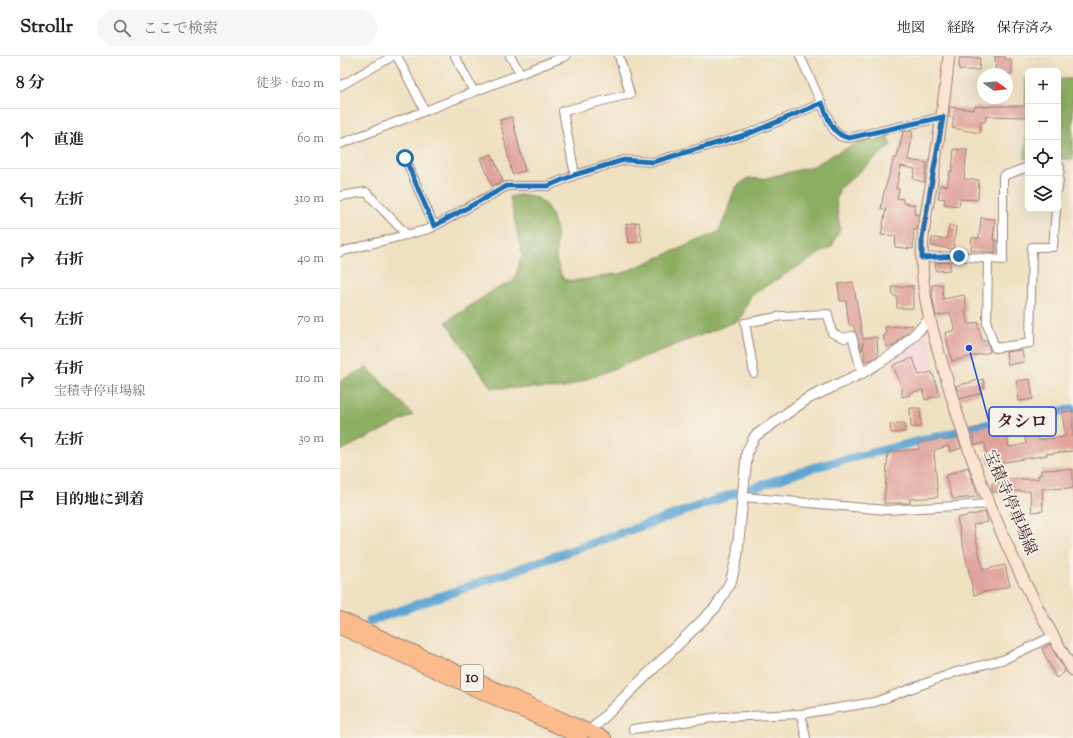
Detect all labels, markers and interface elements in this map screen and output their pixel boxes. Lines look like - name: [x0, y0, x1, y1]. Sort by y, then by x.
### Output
- search box: [97, 10, 377, 46]
- text: Strollr: [20, 14, 73, 41]
- icon: search: [111, 17, 133, 39]
- text: ここで検索: [143, 19, 218, 40]
- text: 地図: [897, 19, 925, 39]
- text: 経路: [947, 19, 975, 39]
- text: 保存済み: [997, 19, 1053, 39]
- north arrow: [977, 68, 1013, 104]
- map controls: [1025, 68, 1061, 212]
- button: +: [1025, 68, 1061, 104]
- text: 8 分: [16, 72, 45, 96]
- text: 徒歩 · 620 m: [256, 75, 324, 93]
- button: −: [1025, 104, 1061, 140]
- icon: ahead: [16, 128, 38, 150]
- text: 直進: [54, 130, 84, 151]
- text: 60 m: [297, 130, 324, 148]
- button: locate: [1025, 140, 1061, 176]
- route start: [396, 149, 414, 167]
- button: layers: [1025, 176, 1061, 212]
- icon: left: [16, 188, 38, 210]
- text: 左折: [54, 190, 84, 211]
- text: 310 m: [294, 190, 324, 208]
- route end: [950, 247, 968, 265]
- icon: right: [16, 248, 38, 270]
- text: 右折: [54, 250, 84, 271]
- text: 40 m: [297, 250, 324, 268]
- icon: left: [16, 308, 38, 330]
- text: 左折: [54, 310, 84, 331]
- text: 70 m: [297, 310, 324, 328]
- text: 右折: [54, 359, 84, 380]
- icon: right: [16, 368, 38, 390]
- text: 110 m: [295, 370, 324, 388]
- text: 宝積寺停車場線: [54, 383, 145, 401]
- callout: タシロ: [989, 407, 1056, 436]
- text: タシロ: [997, 411, 1048, 435]
- icon: left: [16, 428, 38, 450]
- text: 左折: [54, 430, 84, 451]
- text: 30 m: [298, 430, 324, 448]
- street label: 宝積寺停車場線: [977, 447, 1041, 559]
- icon: arrive: [16, 488, 38, 510]
- text: 目的地に到着: [54, 490, 144, 511]
- road number: 10: [461, 665, 483, 691]

